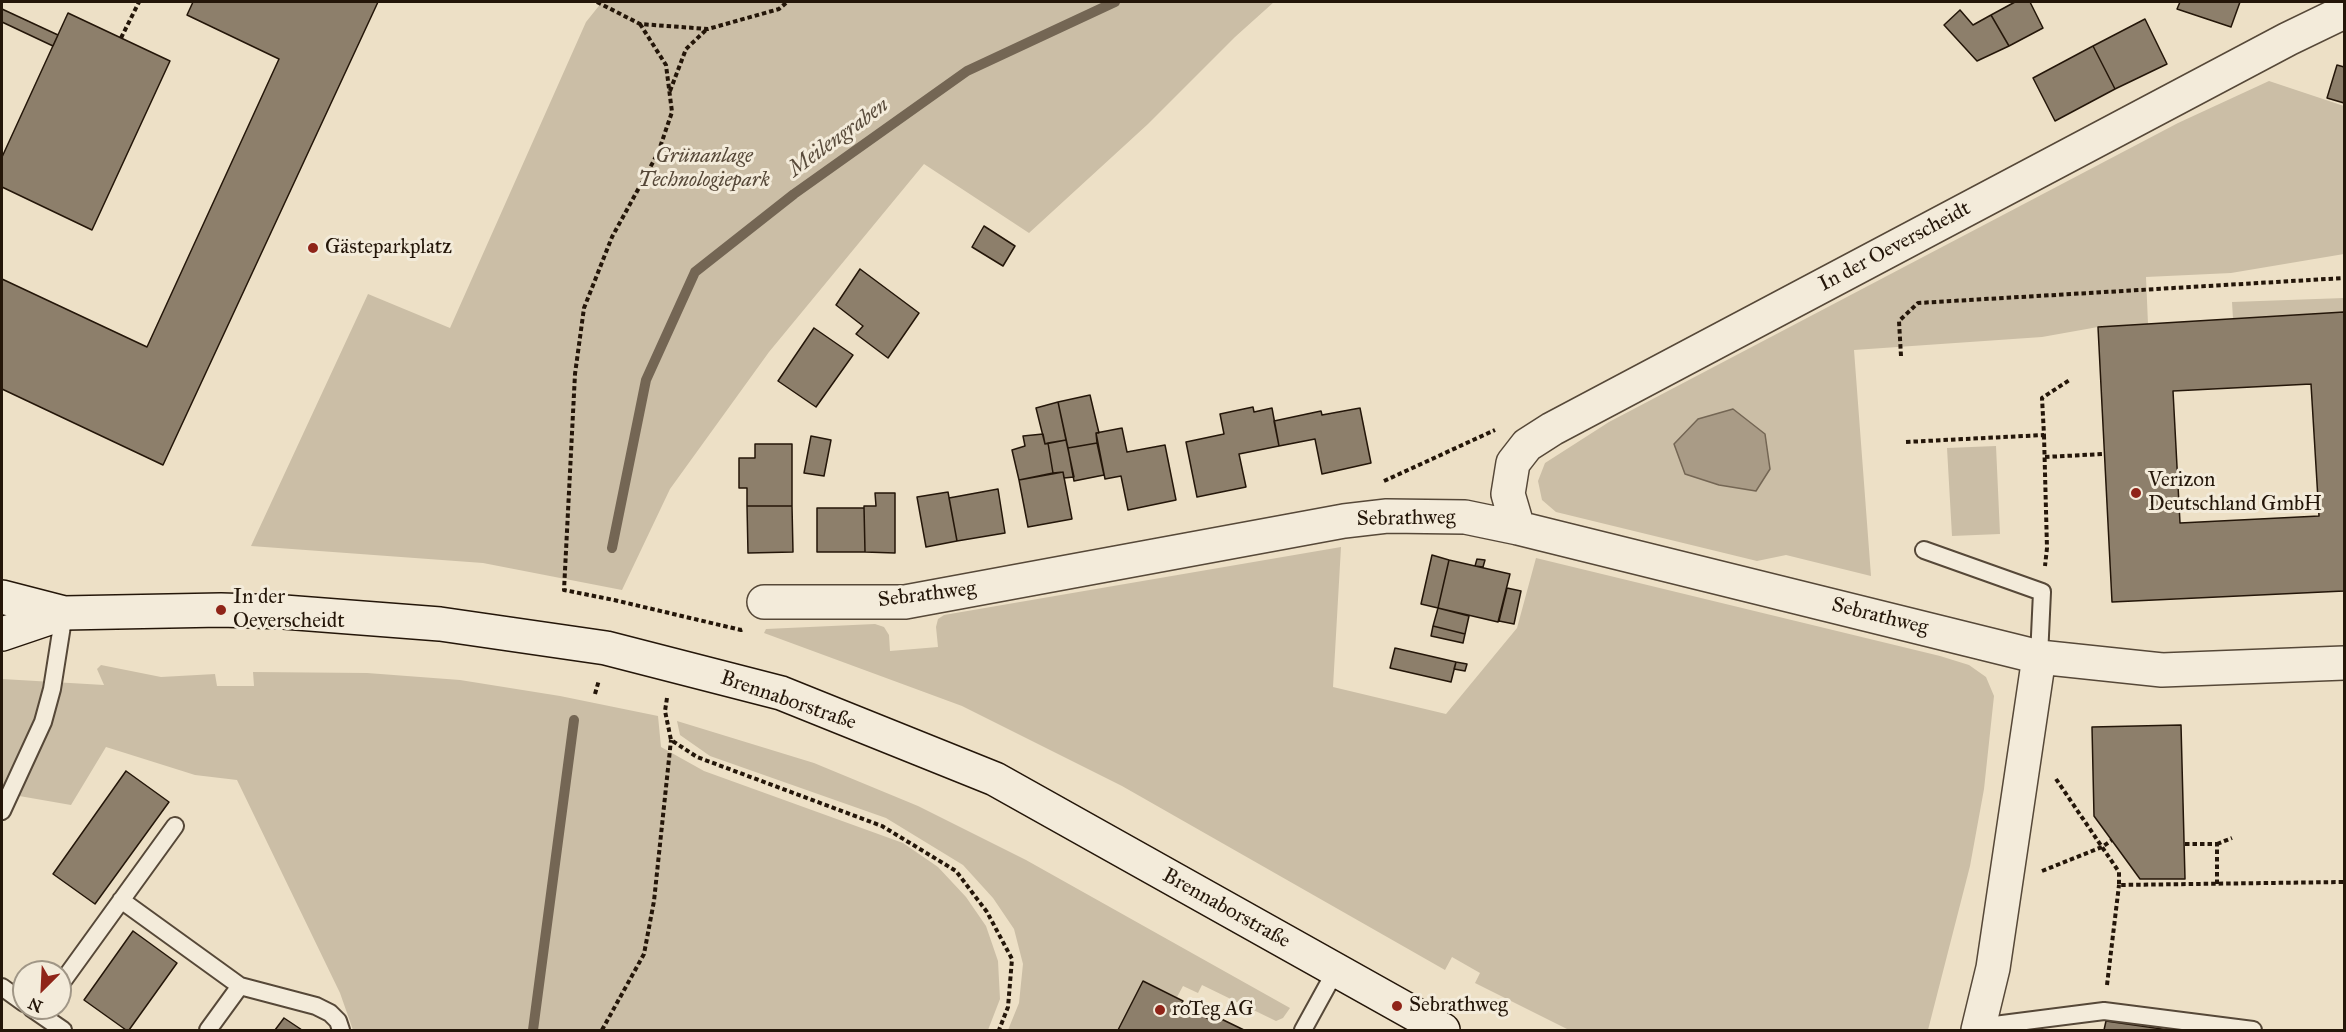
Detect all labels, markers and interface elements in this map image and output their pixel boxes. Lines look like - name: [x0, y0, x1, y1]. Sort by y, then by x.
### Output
- water label: Meilengraben: [784, 93, 894, 183]
- park label: Grünanlage Technologiepark: [638, 144, 770, 194]
- street label: In der Oeverscheidt: [1815, 196, 1975, 298]
- place label: Gästeparkplatz: [325, 235, 452, 261]
- marker: Gästeparkplatz: [306, 241, 320, 255]
- place label: Verizon Deutschland GmbH: [2148, 468, 2322, 518]
- marker: Verizon Deutschland GmbH: [2129, 486, 2143, 500]
- street label: Sebrathweg: [1356, 506, 1456, 532]
- street label: Sebrathweg: [876, 576, 978, 614]
- place label: In der Oeverscheidt: [233, 585, 345, 635]
- street label: Sebrathweg: [1829, 593, 1931, 641]
- marker: In der Oeverscheidt: [214, 603, 228, 617]
- street label: Brennaborstraße: [717, 666, 859, 736]
- street label: Brennaborstraße: [1158, 864, 1294, 954]
- north arrow: [12, 960, 72, 1020]
- place label: Sebrathweg: [1409, 993, 1508, 1019]
- text: N: [25, 994, 45, 1017]
- place label: roTeg AG: [1172, 997, 1254, 1023]
- marker: Sebrathweg: [1390, 999, 1404, 1013]
- marker: roTeg AG: [1153, 1003, 1167, 1017]

